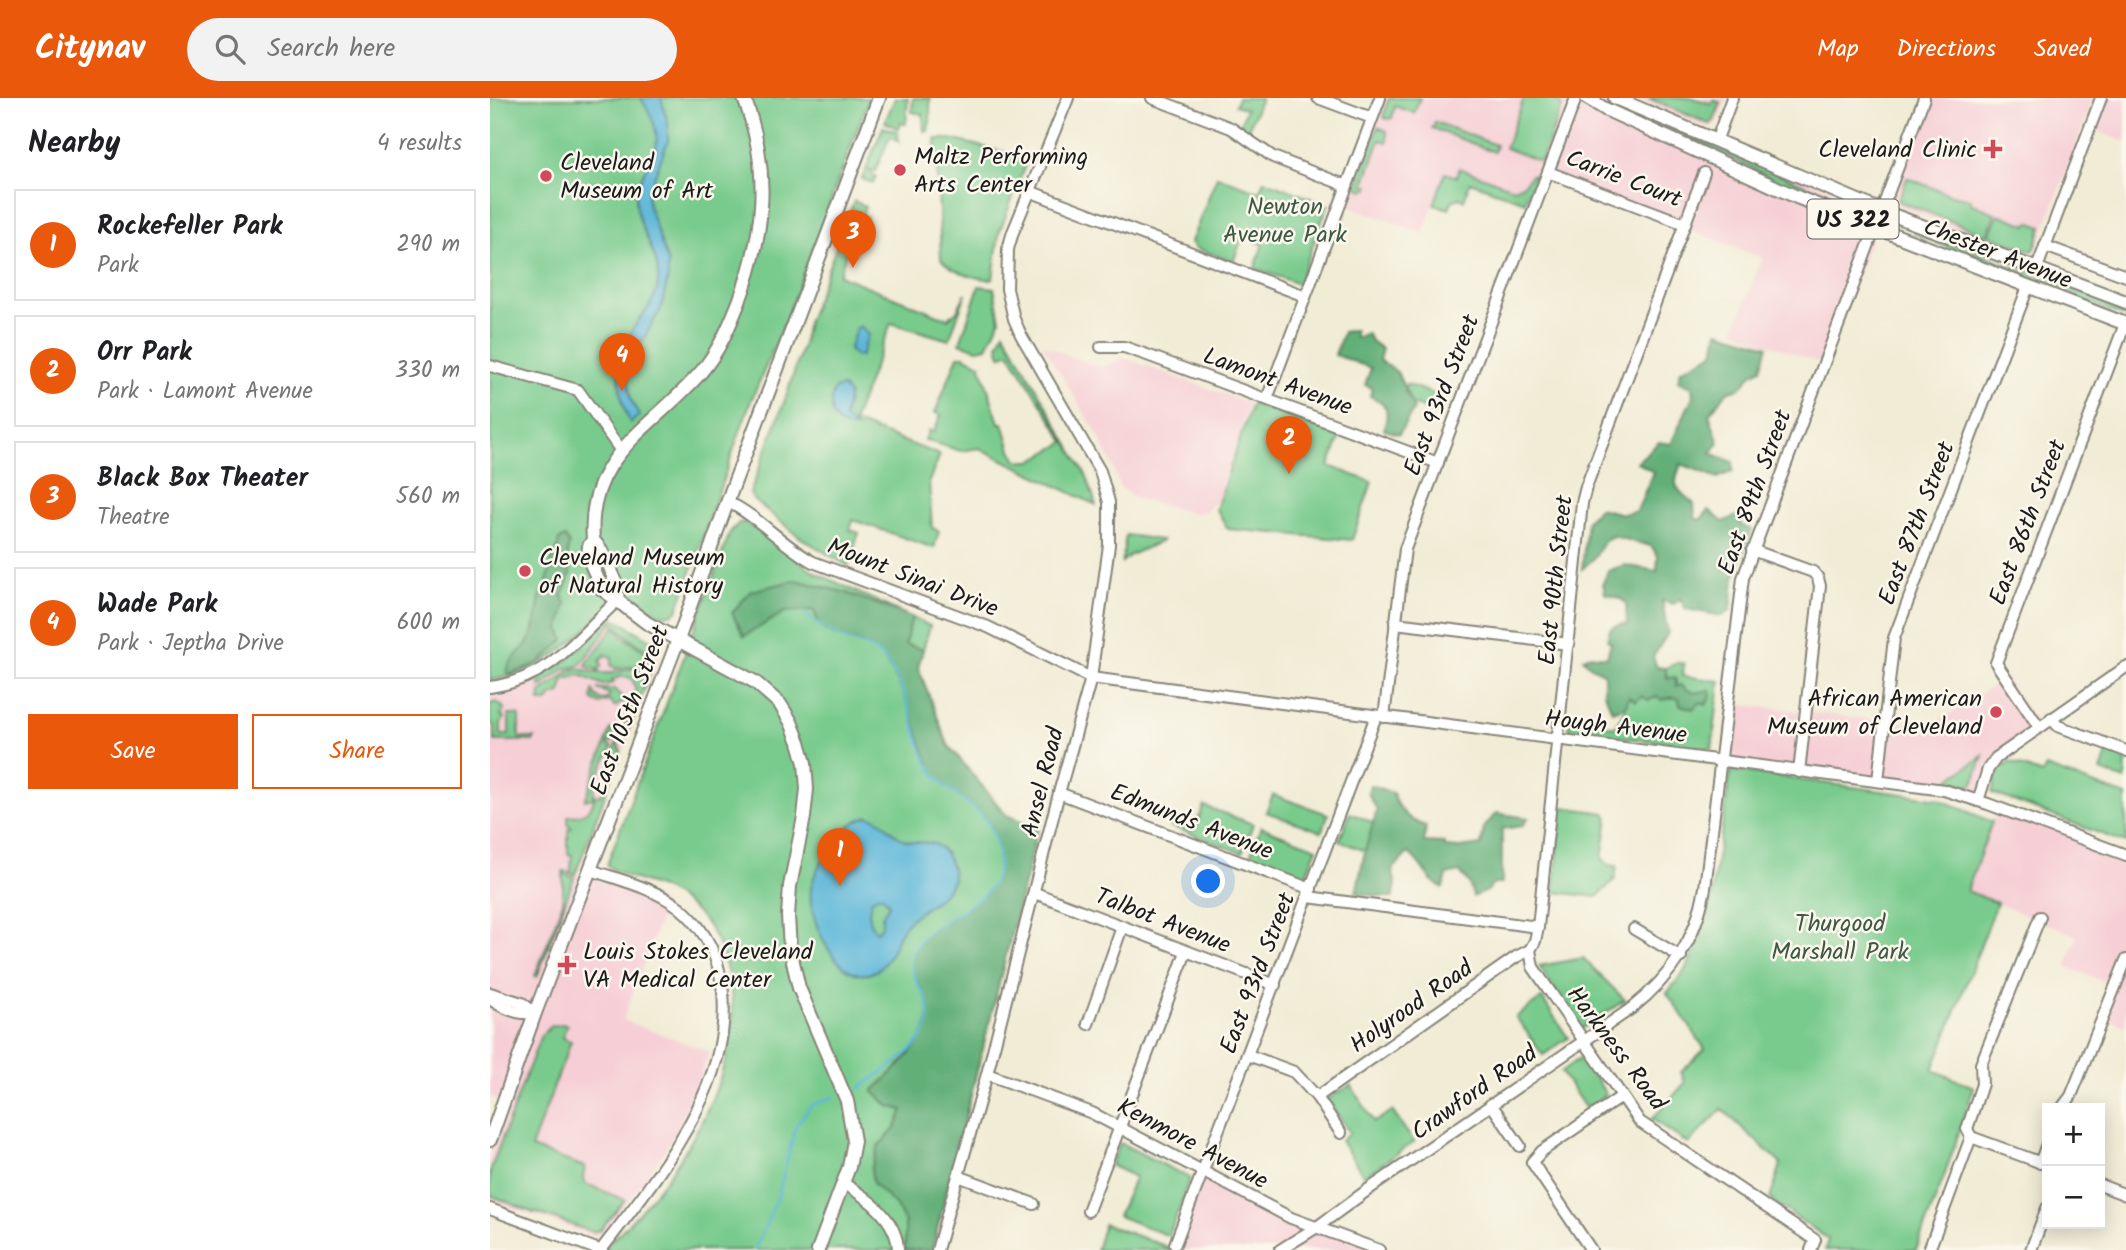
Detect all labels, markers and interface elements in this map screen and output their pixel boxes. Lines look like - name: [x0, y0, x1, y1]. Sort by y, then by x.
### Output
- search box: [187, 18, 677, 81]
- text: Citynav: [35, 23, 145, 76]
- text: Search here: [267, 28, 395, 70]
- icon: search: [211, 30, 249, 68]
- text: Map: [1817, 30, 1859, 69]
- text: Directions: [1897, 30, 1996, 69]
- text: Saved: [2034, 30, 2091, 69]
- text: Nearby: [28, 120, 120, 168]
- text: 4 results: [377, 126, 462, 162]
- place label: Cleveland Clinic: [1818, 131, 1977, 170]
- place label: Maltz Performing Arts Center: [914, 138, 1088, 205]
- street label: Carrie Court: [1560, 139, 1688, 220]
- marker: Cleveland Clinic: [1983, 139, 2003, 159]
- place label: Cleveland Museum of Art: [560, 144, 714, 211]
- marker: Maltz Performing Arts Center: [892, 162, 908, 178]
- marker: Cleveland Museum of Art: [538, 168, 554, 184]
- park label: Newton Avenue Park: [1223, 188, 1348, 255]
- road number: US 322: [1808, 200, 1898, 238]
- text: Rockefeller Park: [97, 206, 282, 248]
- street label: Chester Avenue: [1917, 208, 2078, 301]
- pin: 3: [830, 210, 876, 268]
- text: 1: [50, 227, 56, 263]
- text: 290 m: [396, 227, 460, 263]
- text: Park: [97, 248, 139, 284]
- street label: East 93rd Street: [1394, 308, 1491, 482]
- text: Orr Park: [97, 332, 192, 374]
- pin: 4: [599, 333, 645, 391]
- street label: Lamont Avenue: [1197, 337, 1358, 428]
- text: 2: [46, 353, 60, 389]
- text: 330 m: [395, 353, 460, 389]
- text: Park · Lamont Avenue: [97, 374, 313, 410]
- street label: East 89th Street: [1707, 404, 1804, 581]
- pin: 2: [1266, 416, 1312, 474]
- street label: East 86th Street: [1979, 433, 2078, 611]
- street label: East 87th Street: [1868, 435, 1967, 611]
- text: Black Box Theater: [97, 458, 308, 500]
- text: 3: [47, 479, 59, 515]
- text: 560 m: [396, 479, 460, 515]
- street label: East 90th Street: [1528, 492, 1585, 667]
- text: Theatre: [97, 500, 170, 536]
- street label: Mount Sinai Drive: [821, 528, 1004, 629]
- place label: Cleveland Museum of Natural History: [539, 539, 725, 606]
- marker: Cleveland Museum of Natural History: [517, 563, 533, 579]
- text: Wade Park: [97, 584, 217, 626]
- text: 4: [47, 605, 59, 641]
- text: 600 m: [397, 605, 460, 641]
- street label: East 105th Street: [580, 619, 681, 801]
- text: Park · Jeptha Drive: [97, 626, 284, 662]
- place label: African American Museum of Cleveland: [1767, 680, 1983, 747]
- street label: Hough Avenue: [1542, 699, 1689, 756]
- marker: African American Museum of Cleveland: [1988, 704, 2004, 720]
- button: Save: [28, 714, 238, 789]
- button: Share: [252, 714, 462, 789]
- street label: Ansel Road: [1011, 722, 1076, 841]
- street label: Edmunds Avenue: [1104, 773, 1279, 871]
- pin: 1: [817, 828, 863, 886]
- your location: [1191, 864, 1225, 898]
- street label: Talbot Avenue: [1089, 878, 1236, 965]
- street label: East 93rd Street: [1210, 886, 1307, 1060]
- park label: Thurgood Marshall Park: [1771, 905, 1909, 972]
- place label: Louis Stokes Cleveland VA Medical Center: [583, 933, 814, 1000]
- street label: Holyrood Road: [1342, 950, 1483, 1064]
- marker: Louis Stokes Cleveland VA Medical Center: [557, 955, 577, 975]
- street label: Harkness Road: [1556, 978, 1677, 1121]
- street label: Crawford Road: [1403, 1034, 1547, 1151]
- street label: Kenmore Avenue: [1110, 1088, 1275, 1201]
- map controls: [2042, 1103, 2105, 1229]
- button: +: [2042, 1103, 2105, 1166]
- button: −: [2042, 1166, 2105, 1229]

